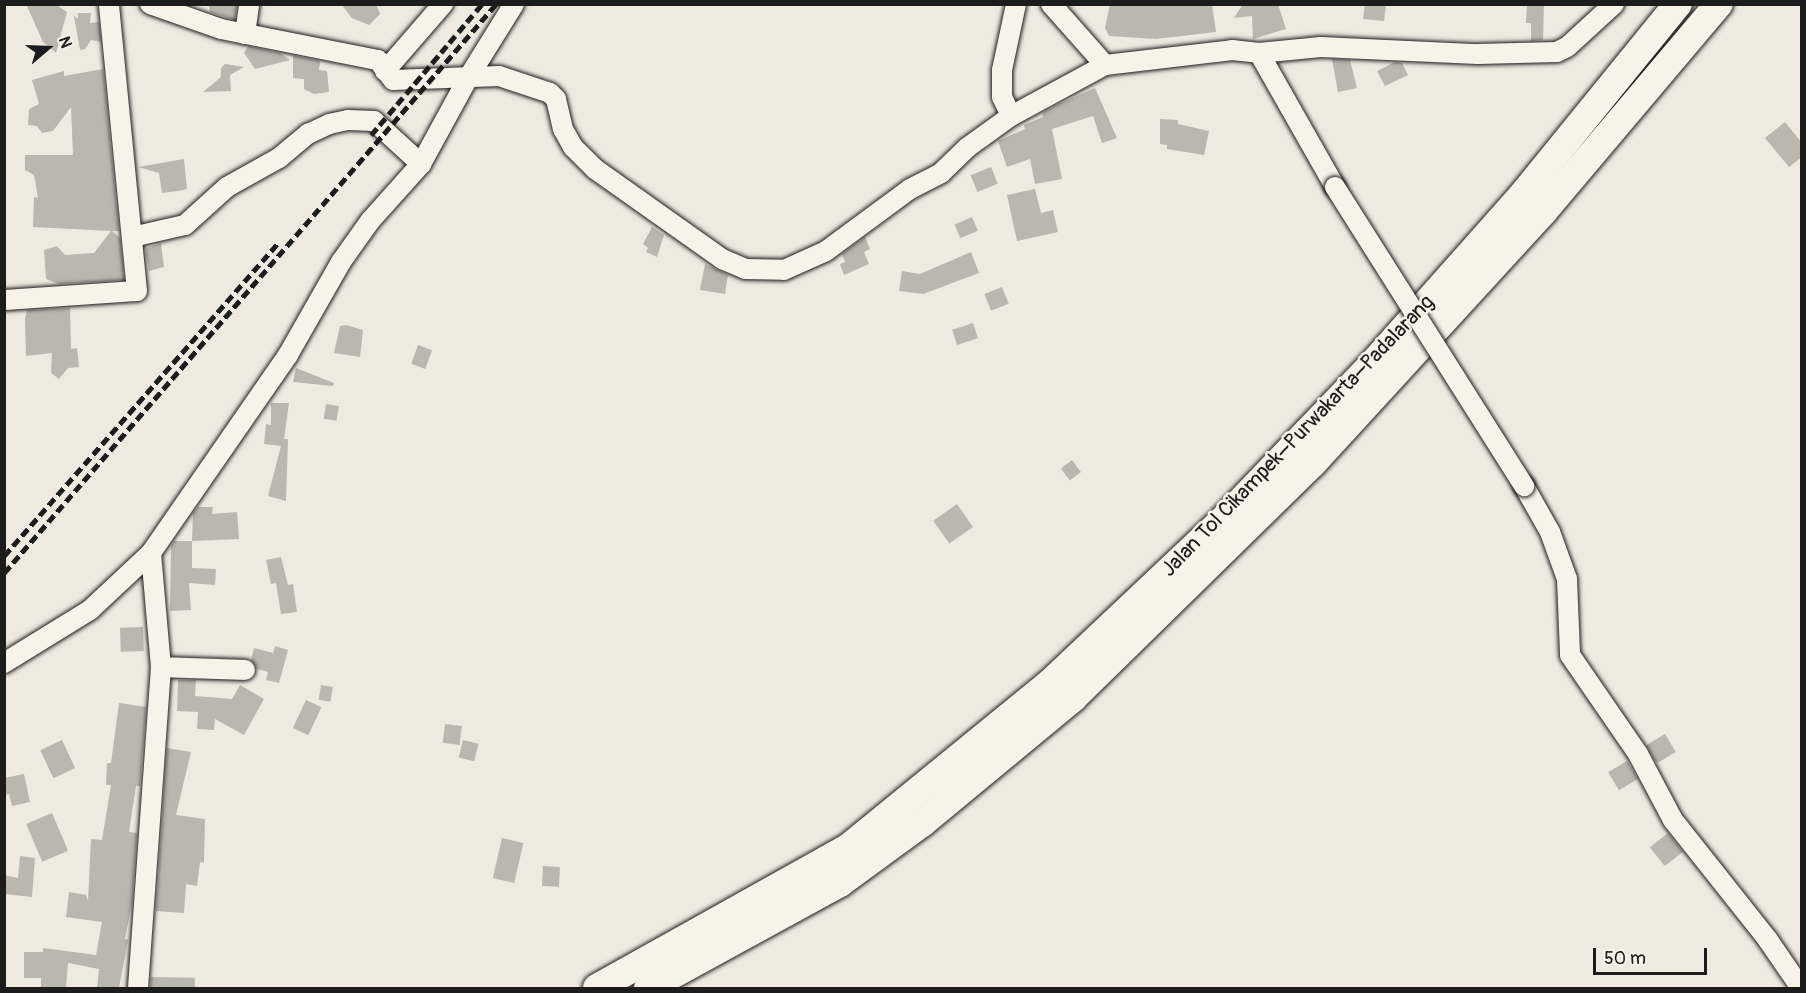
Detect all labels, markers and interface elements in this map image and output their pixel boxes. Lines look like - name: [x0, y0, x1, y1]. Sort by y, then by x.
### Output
- north arrow: [18, 18, 78, 78]
- text: N: [54, 34, 76, 51]
- street label: Jalan Tol Cikampek–Purwakarta–Padalarang: [1156, 290, 1440, 582]
- scale bar: [1596, 936, 1710, 974]
- text: 50 m: [1604, 947, 1646, 970]

